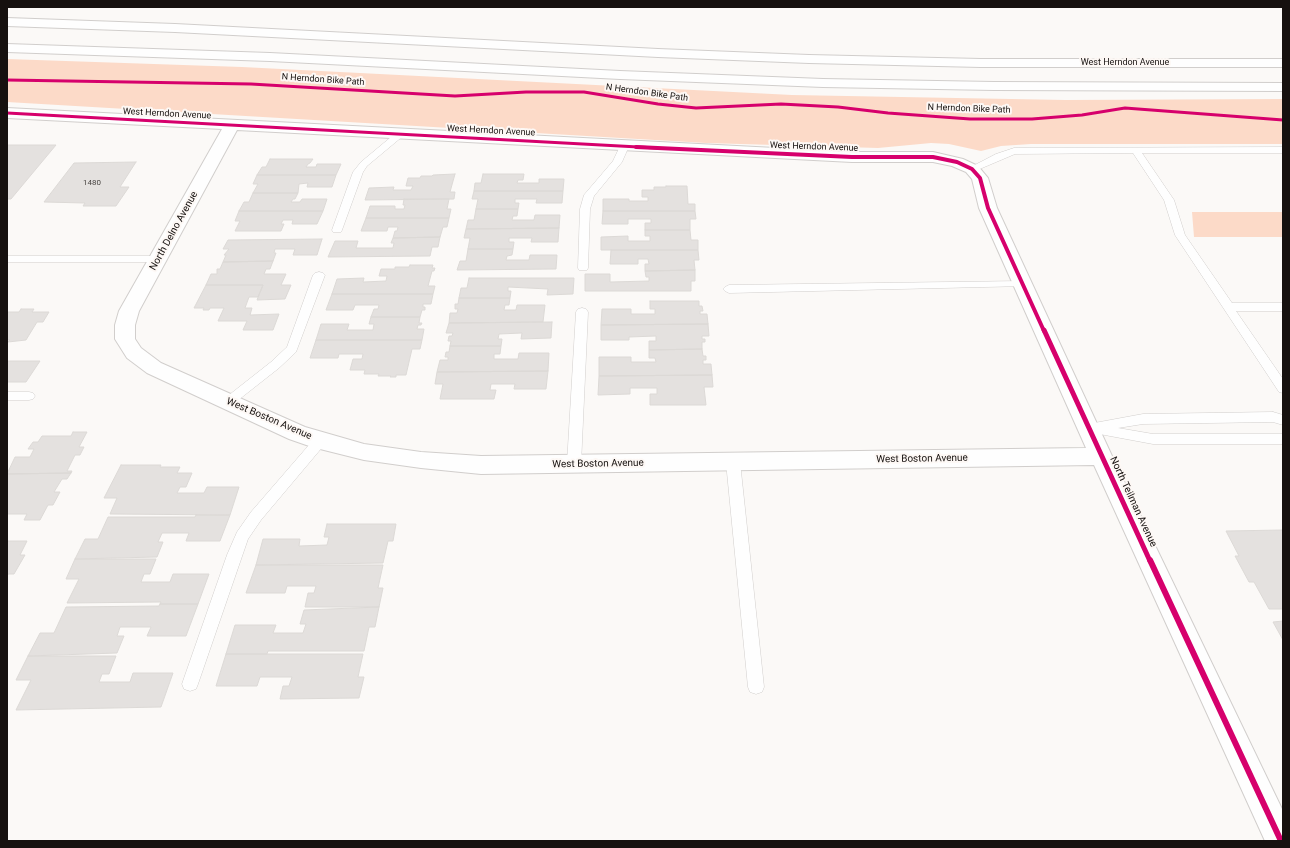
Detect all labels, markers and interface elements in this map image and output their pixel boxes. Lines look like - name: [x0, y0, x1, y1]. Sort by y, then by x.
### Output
- street label: West Herndon Avenue: [1081, 58, 1169, 68]
- street label: N Herndon Bike Path: [281, 72, 365, 88]
- street label: N Herndon Bike Path: [605, 82, 689, 104]
- street label: N Herndon Bike Path: [927, 102, 1011, 116]
- street label: West Herndon Avenue: [123, 106, 211, 122]
- street label: West Herndon Avenue: [447, 123, 535, 139]
- street label: West Herndon Avenue: [770, 140, 858, 154]
- house number: 1480: [83, 178, 101, 188]
- street label: North Delno Avenue: [147, 189, 201, 273]
- street label: West Boston Avenue: [224, 396, 314, 442]
- street label: West Boston Avenue: [876, 452, 968, 466]
- street label: North Teilman Avenue: [1107, 455, 1159, 549]
- street label: West Boston Avenue: [552, 457, 644, 471]

